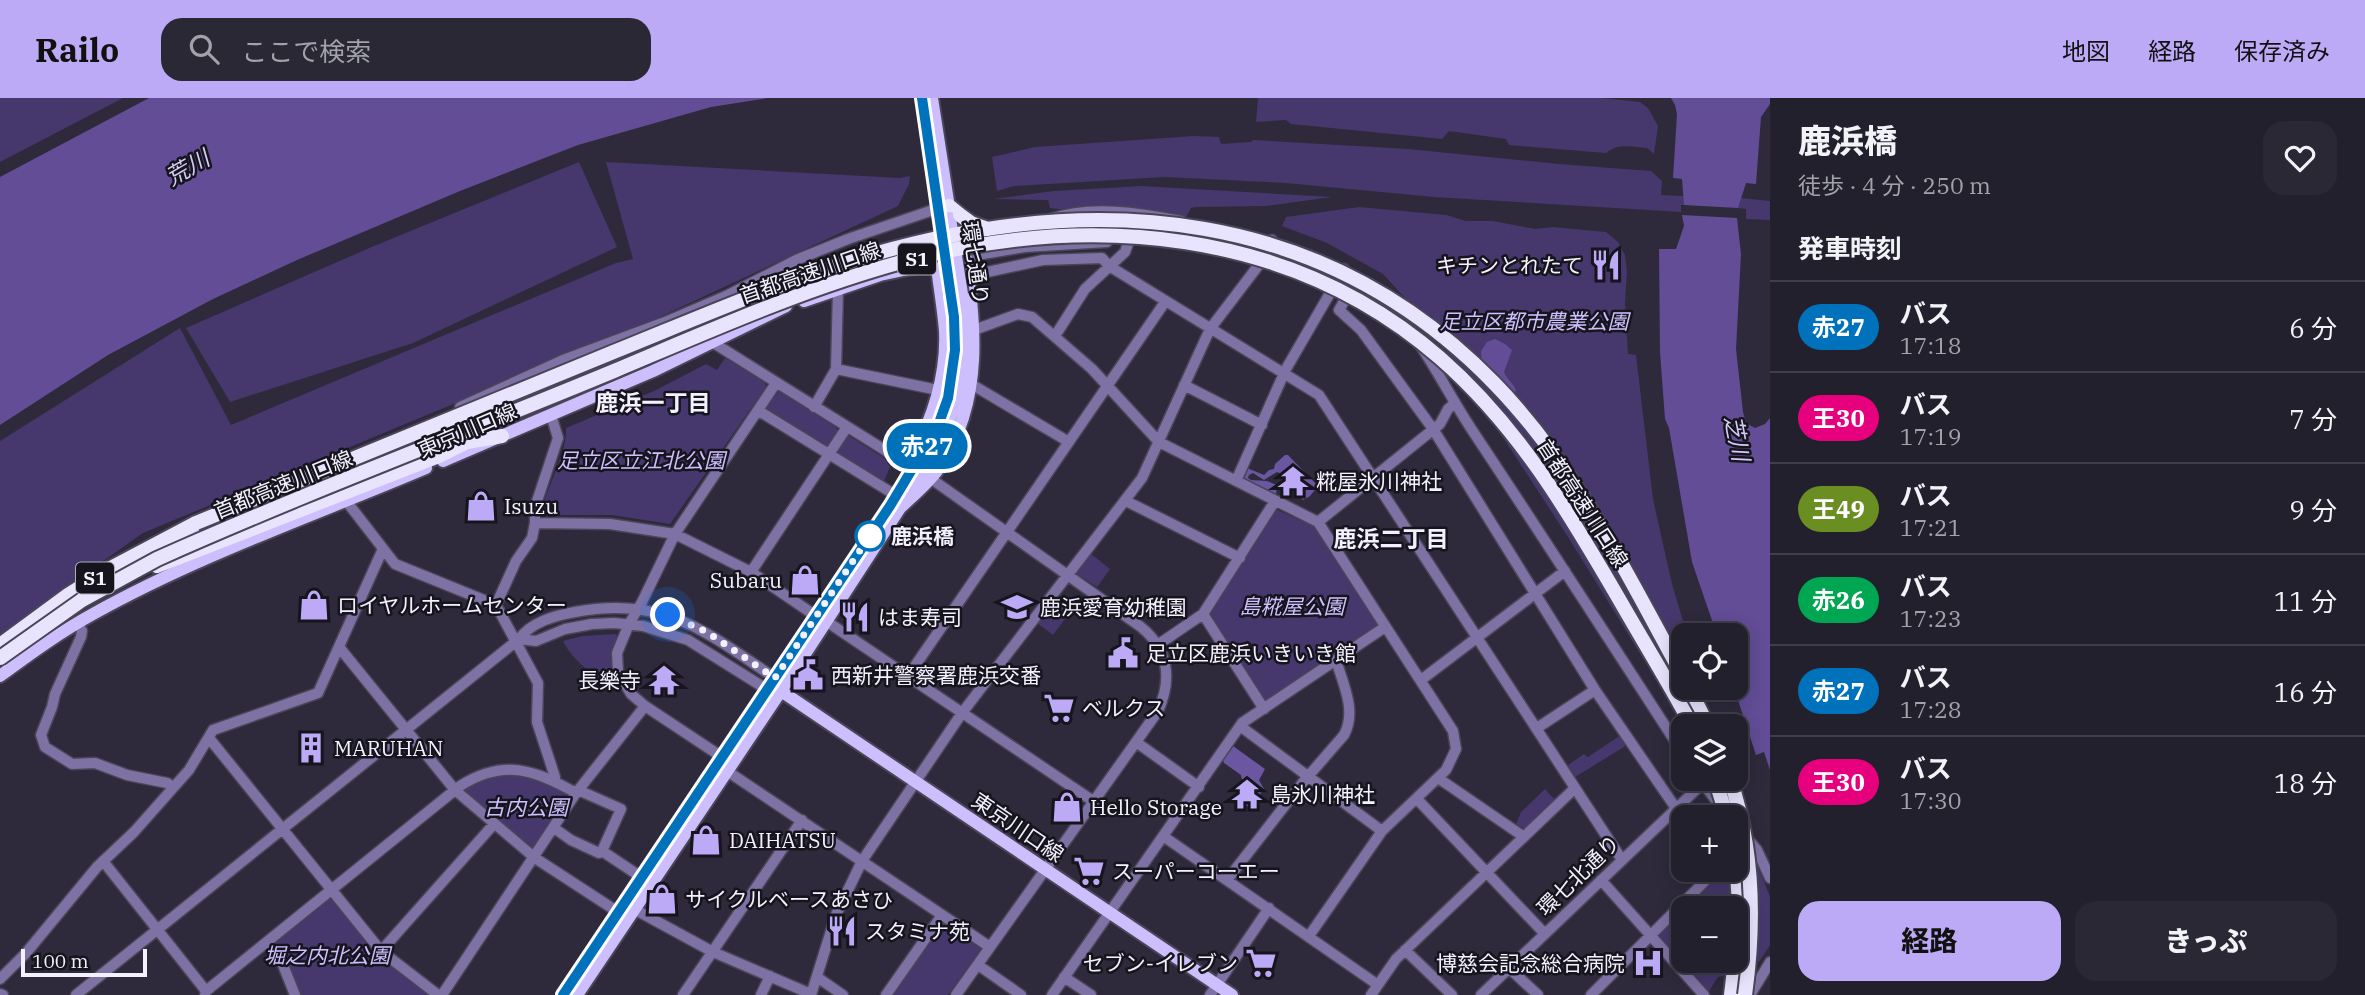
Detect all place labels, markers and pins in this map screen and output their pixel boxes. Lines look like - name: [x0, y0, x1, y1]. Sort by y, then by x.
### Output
- restaurant icon: キチンとれたて: [1589, 248, 1623, 282]
- place label: キチンとれたて: [1436, 251, 1583, 279]
- temple icon: 糀屋氷川神社: [1276, 464, 1310, 498]
- place label: 糀屋氷川神社: [1316, 467, 1442, 495]
- shop icon: Isuzu: [464, 489, 498, 523]
- place label: Isuzu: [504, 492, 558, 520]
- marker: 鹿浜橋: [855, 521, 885, 551]
- place label: 鹿浜橋: [891, 522, 954, 550]
- shop icon: Subaru: [788, 563, 822, 597]
- place label: Subaru: [710, 566, 782, 594]
- shop icon: ロイヤルホームセンター: [297, 588, 331, 622]
- school or university icon: 鹿浜愛育幼稚園: [1000, 590, 1034, 624]
- place label: ロイヤルホームセンター: [337, 591, 567, 619]
- place label: 鹿浜愛育幼稚園: [1040, 593, 1187, 621]
- restaurant icon: はま寿司: [838, 600, 872, 634]
- place label: はま寿司: [878, 603, 962, 631]
- public building icon: 足立区鹿浜いきいき館: [1106, 636, 1140, 670]
- place label: 足立区鹿浜いきいき館: [1146, 639, 1356, 667]
- public building icon: 西新井警察署鹿浜交番: [791, 658, 825, 692]
- place label: 西新井警察署鹿浜交番: [831, 661, 1041, 689]
- temple icon: 長樂寺: [647, 663, 681, 697]
- place label: 長樂寺: [578, 666, 641, 694]
- supermarket icon: ベルクス: [1042, 691, 1076, 725]
- place label: ベルクス: [1082, 694, 1165, 722]
- building icon: MARUHAN: [294, 731, 328, 765]
- place label: MARUHAN: [334, 734, 443, 762]
- temple icon: 島氷川神社: [1230, 777, 1264, 811]
- place label: 島氷川神社: [1270, 780, 1375, 808]
- shop icon: Hello Storage: [1050, 790, 1084, 824]
- place label: Hello Storage: [1090, 793, 1222, 821]
- shop icon: DAIHATSU: [689, 823, 723, 857]
- place label: DAIHATSU: [729, 826, 836, 854]
- supermarket icon: スーパーコーエー: [1072, 854, 1106, 888]
- place label: スーパーコーエー: [1112, 857, 1280, 885]
- shop icon: サイクルベースあさひ: [645, 882, 679, 916]
- place label: サイクルベースあさひ: [685, 885, 893, 913]
- restaurant icon: スタミナ苑: [825, 914, 859, 948]
- place label: スタミナ苑: [865, 917, 970, 945]
- supermarket icon: セブン-イレブン: [1244, 946, 1278, 980]
- hospital icon: 博慈会記念総合病院: [1631, 946, 1665, 980]
- place label: セブン-イレブン: [1083, 949, 1238, 977]
- place label: 博慈会記念総合病院: [1436, 949, 1625, 977]

